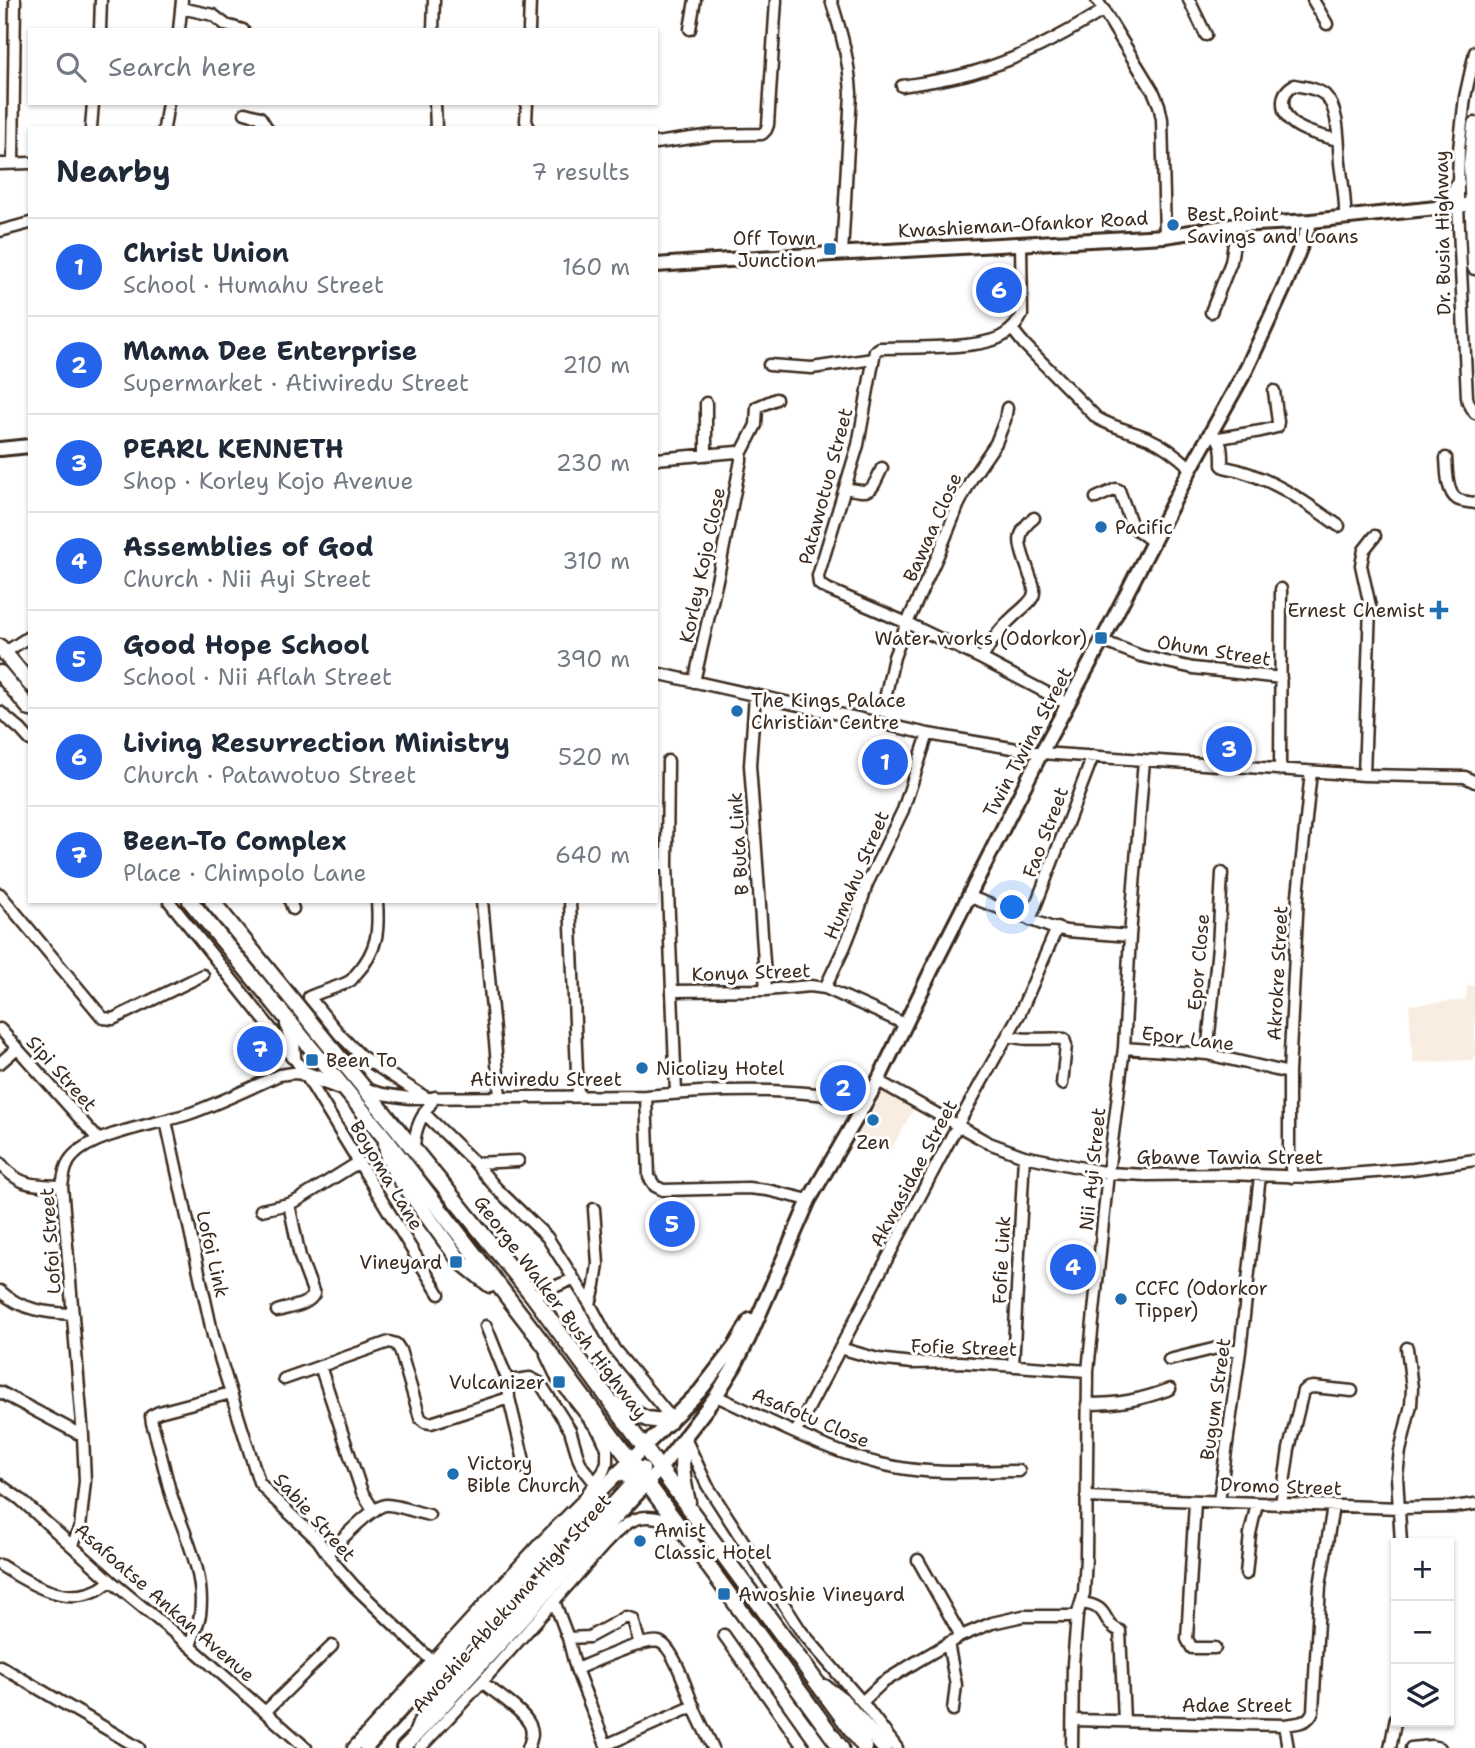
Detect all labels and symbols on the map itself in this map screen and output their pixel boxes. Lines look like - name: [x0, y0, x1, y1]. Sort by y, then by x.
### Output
- street label: Dr. Busia Highway: [1429, 150, 1456, 316]
- place label: Best Point Savings and Loans: [1187, 202, 1359, 249]
- street label: Kwashieman-Ofankor Road: [897, 205, 1149, 244]
- marker: Best Point Savings and Loans: [1165, 217, 1181, 233]
- place label: Off Town Junction: [733, 226, 816, 273]
- marker: Off Town Junction: [822, 241, 838, 257]
- pin: 6: [976, 264, 1022, 316]
- street label: Patawotuo Street: [793, 405, 858, 567]
- street label: Bawaa Close: [897, 469, 968, 586]
- street label: Korley Kojo Close: [674, 485, 731, 645]
- place label: Pacific: [1115, 515, 1173, 540]
- marker: Pacific: [1093, 519, 1109, 535]
- place label: Ernest Chemist: [1287, 598, 1425, 623]
- marker: Ernest Chemist: [1431, 602, 1447, 618]
- place label: Water works (Odorkor): [874, 626, 1087, 651]
- street label: Ohum Street: [1155, 629, 1273, 672]
- marker: Water works (Odorkor): [1093, 630, 1109, 646]
- street label: Twin Twina Street: [977, 663, 1078, 822]
- place label: The Kings Palace Christian Centre: [751, 688, 906, 735]
- marker: The Kings Palace Christian Centre: [729, 703, 745, 719]
- pin: 3: [1206, 723, 1252, 775]
- pin: 1: [862, 736, 908, 788]
- street label: Fao Street: [1017, 783, 1074, 881]
- street label: B Buta Link: [722, 791, 755, 896]
- street label: Humahu Street: [818, 807, 895, 943]
- your location: [995, 890, 1029, 924]
- street label: Akrokre Street: [1261, 905, 1294, 1041]
- street label: Epor Close: [1182, 913, 1215, 1011]
- street label: Konya Street: [691, 958, 811, 987]
- street label: Epor Lane: [1140, 1020, 1236, 1057]
- pin: 7: [237, 1023, 283, 1075]
- street label: Sipi Street: [21, 1030, 102, 1117]
- place label: Been To: [326, 1048, 397, 1073]
- marker: Been To: [304, 1052, 320, 1068]
- place label: Nicolizy Hotel: [656, 1056, 784, 1081]
- marker: Nicolizy Hotel: [634, 1060, 650, 1076]
- pin: 2: [820, 1062, 866, 1114]
- street label: Atiwiredu Street: [470, 1067, 622, 1092]
- street label: Akwasidae Street: [864, 1095, 963, 1251]
- street label: Nii Ayi Street: [1074, 1106, 1111, 1232]
- marker: Zen: [865, 1112, 881, 1128]
- street label: Boyoma Lane: [344, 1116, 429, 1235]
- place label: Zen: [856, 1130, 890, 1155]
- street label: Gbawe Tawia Street: [1137, 1145, 1323, 1170]
- street label: Lofoi Street: [34, 1187, 67, 1295]
- street label: George Walker Bush Highway: [468, 1190, 653, 1424]
- pin: 5: [649, 1198, 695, 1250]
- street label: Lofoi Link: [190, 1208, 235, 1300]
- street label: Fofie Link: [987, 1215, 1016, 1305]
- pin: 4: [1050, 1241, 1096, 1293]
- place label: Vineyard: [359, 1250, 442, 1275]
- marker: Vineyard: [448, 1254, 464, 1270]
- place label: CCFC (Odorkor Tipper): [1135, 1276, 1268, 1323]
- marker: CCFC (Odorkor Tipper): [1113, 1291, 1129, 1307]
- street label: Fofie Street: [910, 1333, 1018, 1362]
- street label: Bugum Street: [1195, 1336, 1236, 1462]
- place label: Vulcanizer: [449, 1370, 545, 1395]
- marker: Vulcanizer: [551, 1374, 567, 1390]
- street label: Asafotu Close: [748, 1381, 874, 1454]
- place label: Victory Bible Church: [467, 1451, 580, 1498]
- marker: Victory Bible Church: [445, 1466, 461, 1482]
- street label: Sabie Street: [268, 1468, 361, 1567]
- street label: Dromo Street: [1220, 1472, 1342, 1501]
- street label: Awoshie-Ablekuma High Street: [406, 1488, 617, 1718]
- street label: Asafoatse Ankan Avenue: [69, 1517, 260, 1688]
- place label: Amist Classic Hotel: [654, 1518, 772, 1565]
- marker: Amist Classic Hotel: [632, 1533, 648, 1549]
- place label: Awoshie Vineyard: [738, 1582, 905, 1607]
- marker: Awoshie Vineyard: [716, 1586, 732, 1602]
- street label: Adae Street: [1182, 1693, 1292, 1718]

